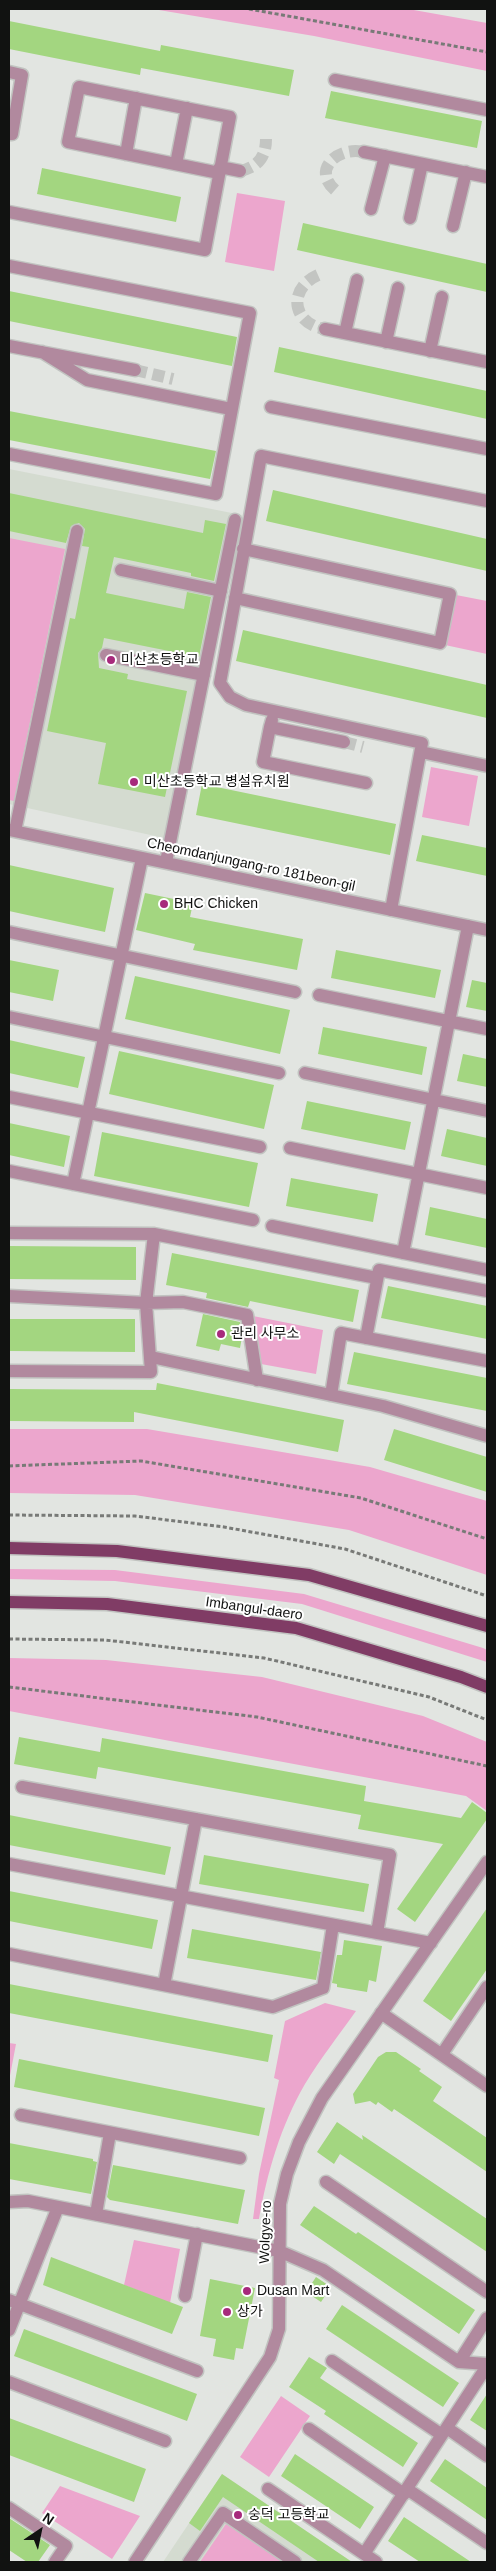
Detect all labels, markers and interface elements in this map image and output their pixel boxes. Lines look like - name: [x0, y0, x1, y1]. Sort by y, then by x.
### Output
- place label: 미산초등학교: [121, 652, 198, 668]
- marker: 미산초등학교: [105, 654, 117, 666]
- place label: 미산초등학교 병설유치원: [144, 774, 290, 790]
- marker: 미산초등학교 병설유치원: [128, 776, 140, 788]
- street label: Cheomdanjungang-ro 181beon-gil: [145, 835, 357, 895]
- place label: BHC Chicken: [174, 896, 258, 912]
- marker: BHC Chicken: [158, 898, 170, 910]
- place label: 관리 사무소: [231, 1326, 299, 1342]
- marker: 관리 사무소: [215, 1328, 227, 1340]
- street label: Imbangul-daero: [204, 1594, 304, 1624]
- street label: Wolgye-ro: [256, 2200, 276, 2264]
- place label: Dusan Mart: [257, 2283, 329, 2299]
- marker: Dusan Mart: [241, 2285, 253, 2297]
- place label: 상가: [237, 2304, 263, 2320]
- marker: 상가: [221, 2306, 233, 2318]
- north arrow: [15, 2506, 65, 2556]
- place label: 숭덕 고등학교: [248, 2507, 329, 2523]
- text: N: [40, 2509, 57, 2528]
- marker: 숭덕 고등학교: [232, 2509, 244, 2521]

